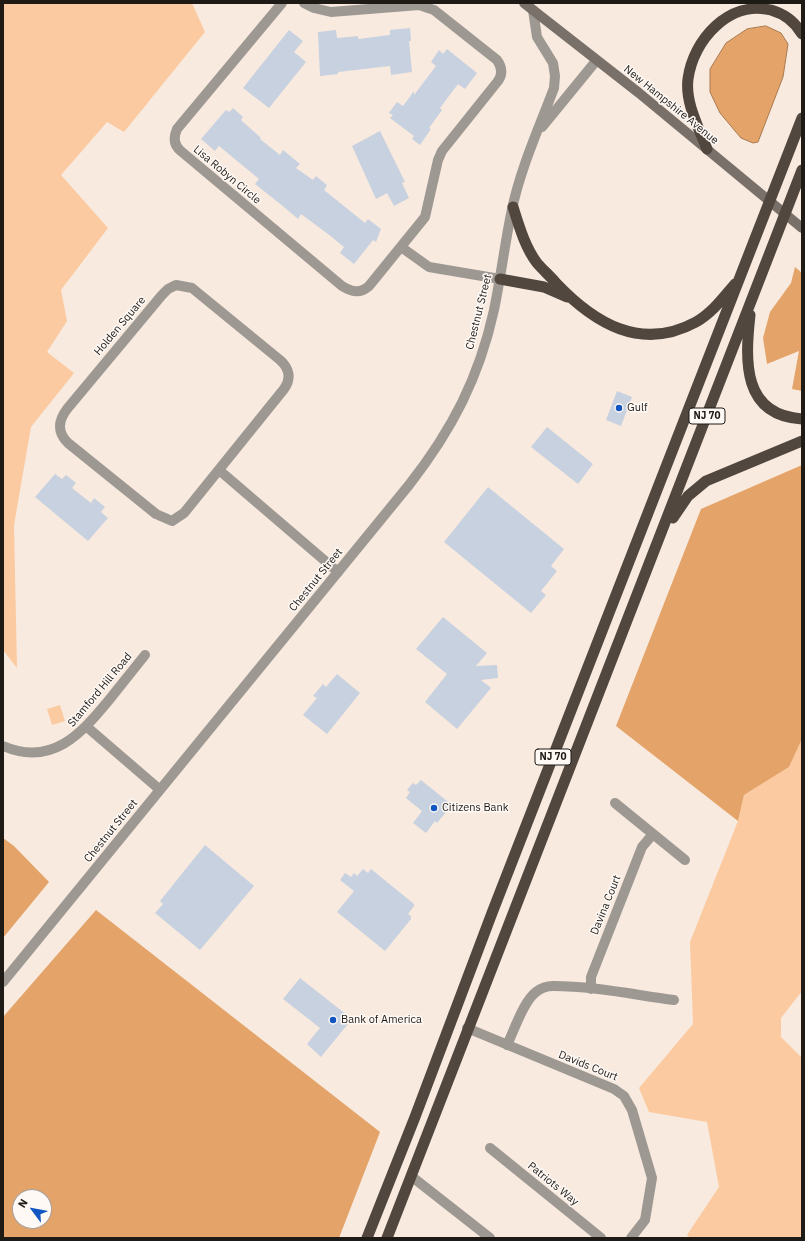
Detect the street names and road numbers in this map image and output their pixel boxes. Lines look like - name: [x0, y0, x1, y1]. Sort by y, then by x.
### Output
- street label: New Hampshire Avenue: [621, 63, 721, 147]
- street label: Lisa Robyn Circle: [191, 143, 263, 207]
- street label: Chestnut Street: [463, 273, 495, 351]
- street label: Holden Square: [91, 294, 149, 358]
- road number: NJ 70: [689, 408, 725, 424]
- street label: Chestnut Street: [287, 546, 345, 614]
- street label: Stamford Hill Road: [65, 650, 135, 730]
- road number: NJ 70: [535, 749, 571, 765]
- street label: Chestnut Street: [82, 797, 140, 865]
- street label: Davina Court: [588, 873, 624, 937]
- street label: Davids Court: [556, 1048, 620, 1084]
- street label: Patriots Way: [525, 1159, 581, 1209]

